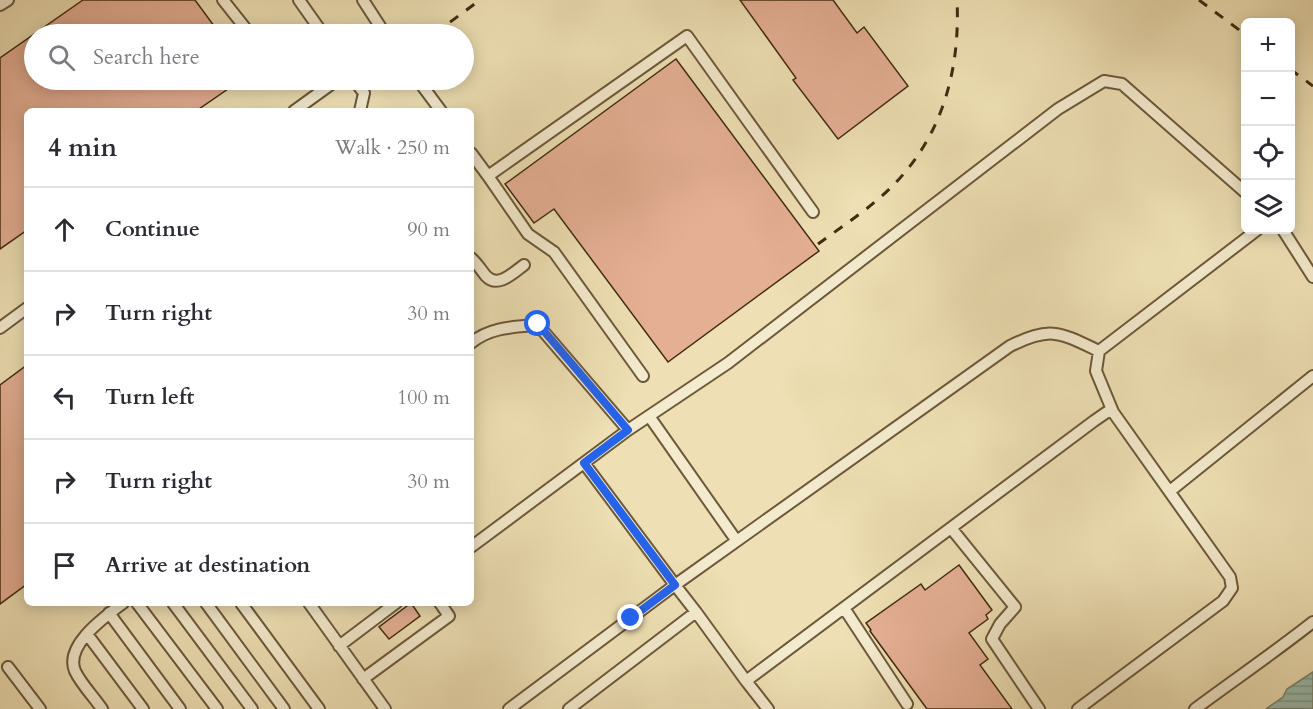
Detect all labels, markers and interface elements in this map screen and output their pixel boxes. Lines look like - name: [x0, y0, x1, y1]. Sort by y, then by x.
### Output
- map controls: [1241, 18, 1295, 234]
- button: +: [1241, 18, 1295, 72]
- search box: [24, 24, 474, 90]
- icon: search: [45, 41, 78, 74]
- text: Search here: [93, 42, 200, 72]
- button: −: [1241, 72, 1295, 126]
- button: locate: [1241, 126, 1295, 180]
- text: 4 min: [48, 130, 117, 165]
- text: Walk · 250 m: [335, 134, 450, 161]
- button: layers: [1241, 180, 1295, 234]
- icon: ahead: [48, 213, 81, 246]
- text: Continue: [105, 214, 200, 244]
- text: 90 m: [407, 216, 450, 243]
- icon: right: [48, 297, 81, 330]
- text: Turn right: [105, 298, 212, 328]
- text: 30 m: [407, 300, 450, 327]
- route start: [524, 310, 550, 336]
- icon: left: [48, 381, 81, 414]
- text: Turn left: [105, 382, 194, 412]
- text: 100 m: [397, 384, 450, 411]
- icon: right: [48, 465, 81, 498]
- text: Turn right: [105, 466, 212, 496]
- text: 30 m: [407, 468, 450, 495]
- icon: arrive: [48, 549, 81, 582]
- text: Arrive at destination: [105, 550, 310, 580]
- route end: [617, 604, 643, 630]

